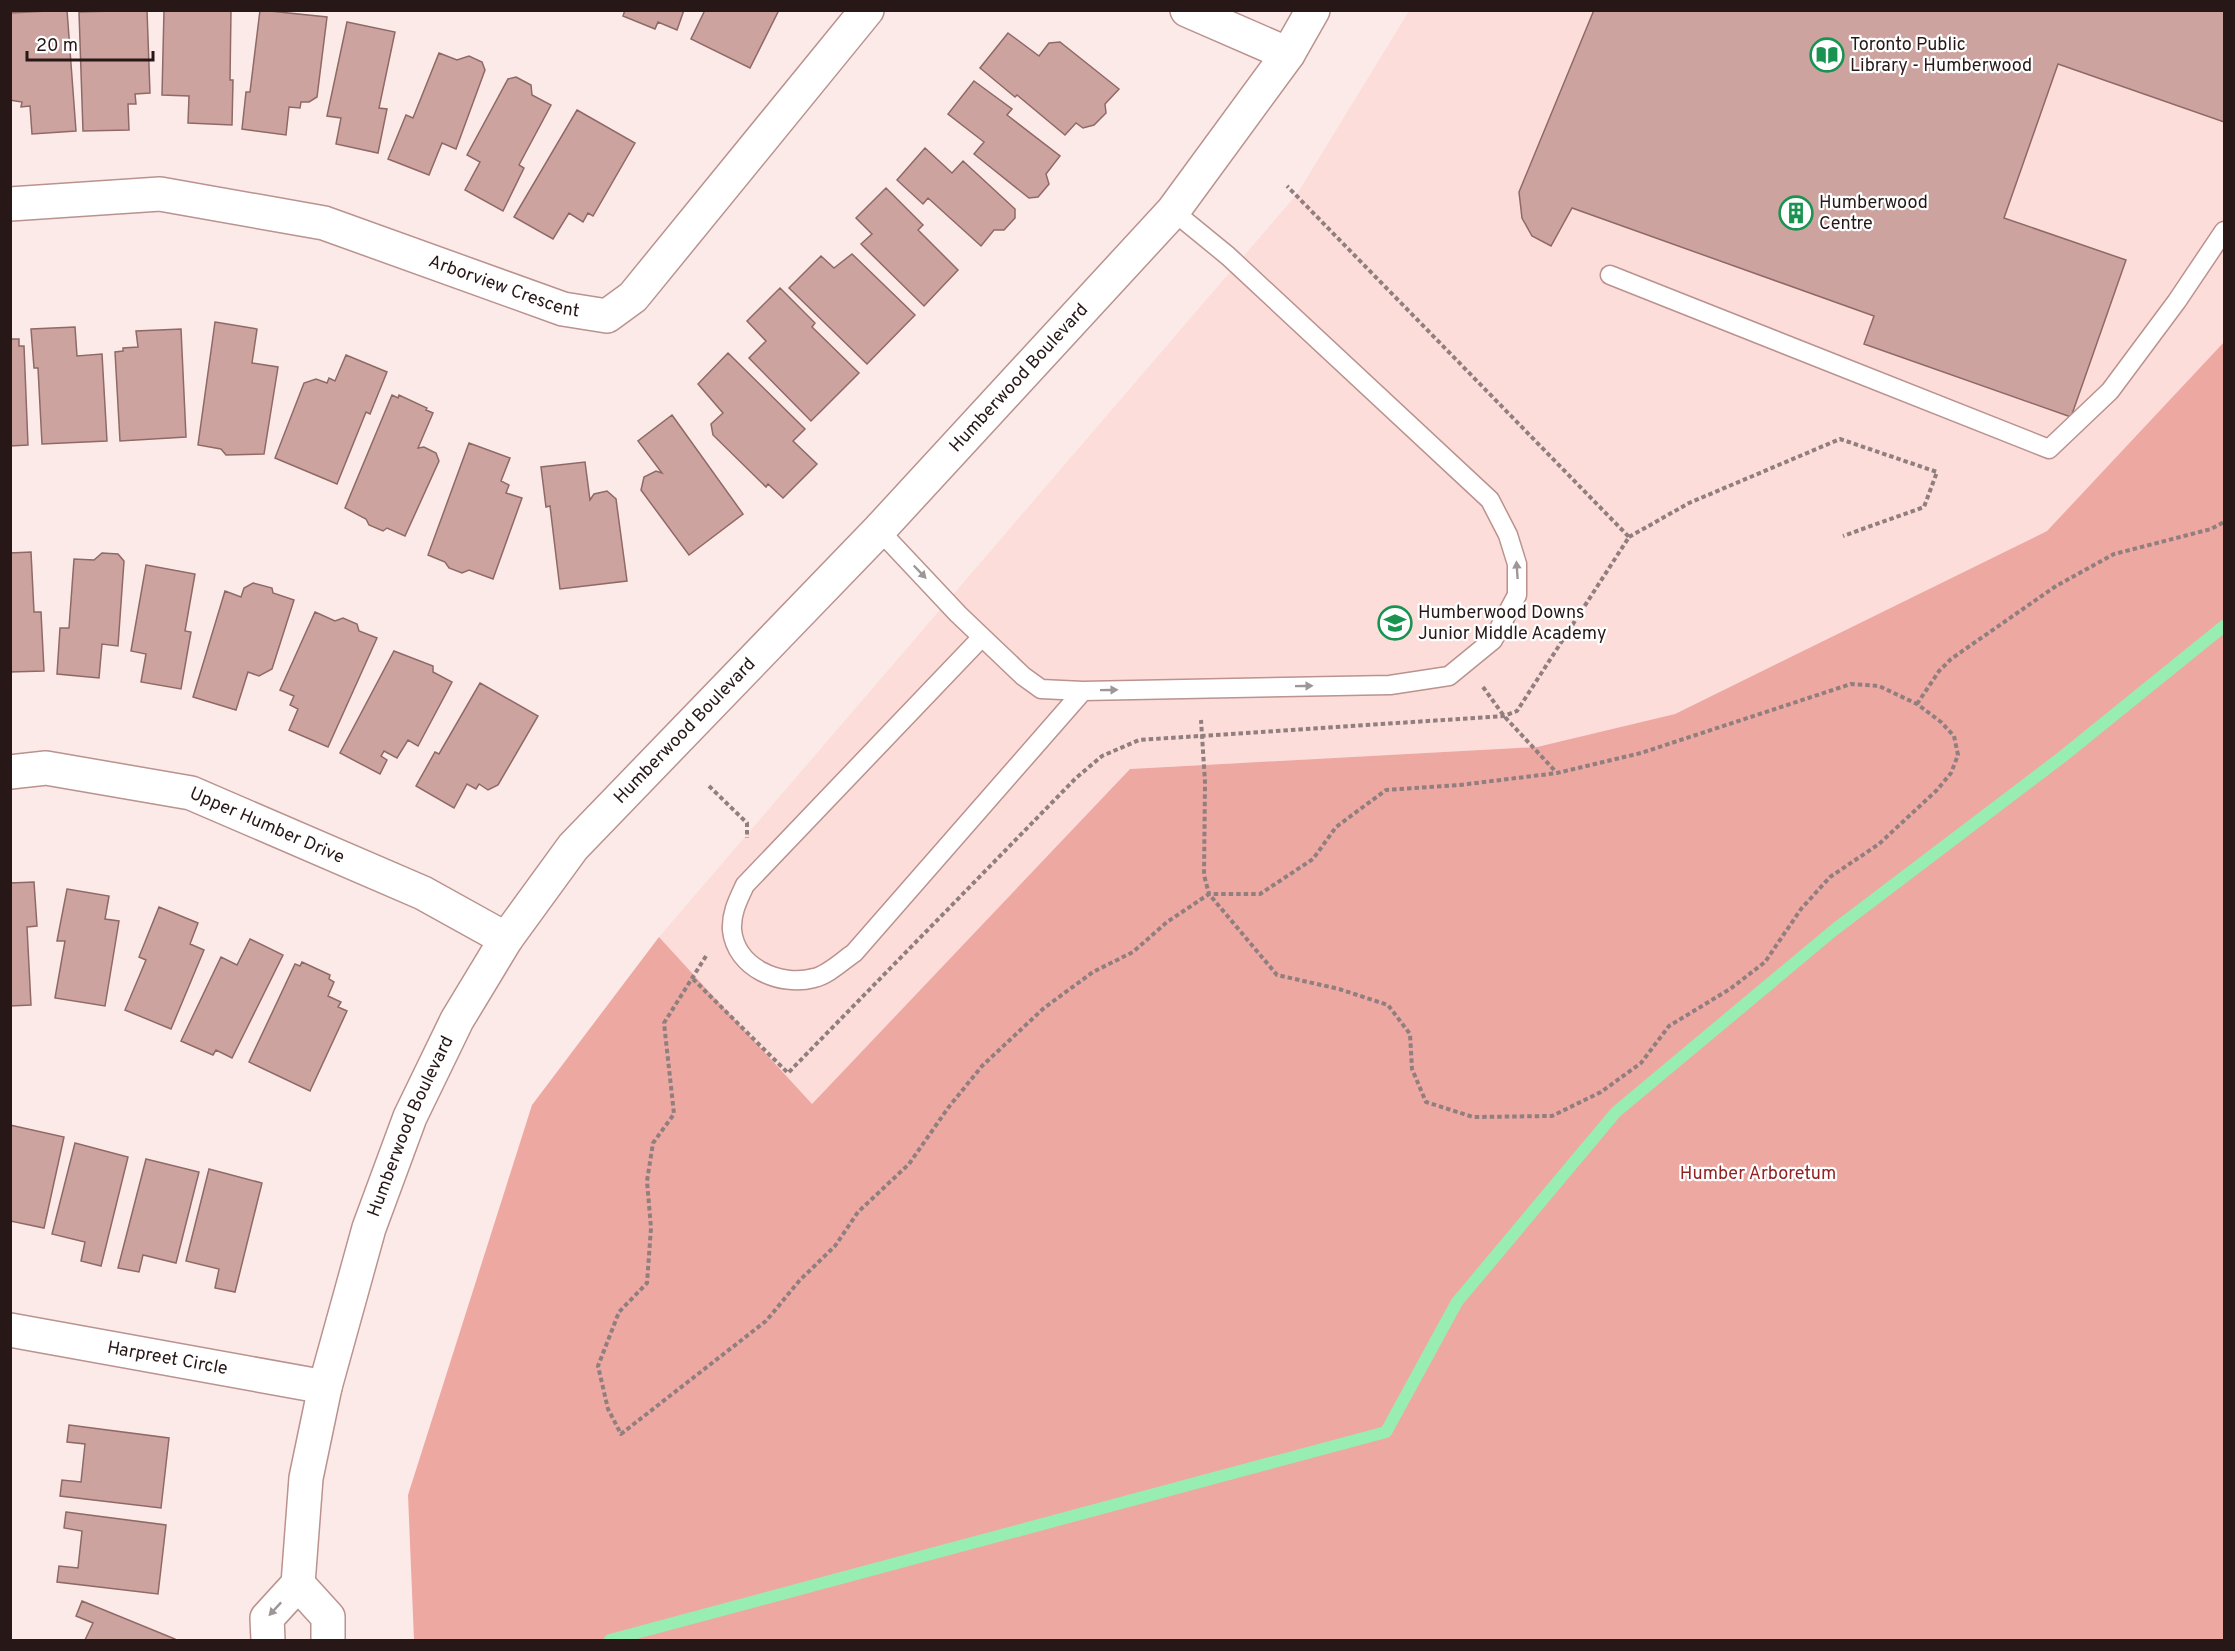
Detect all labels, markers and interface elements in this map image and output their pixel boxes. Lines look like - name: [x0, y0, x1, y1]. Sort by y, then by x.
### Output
- scale bar: [27, 24, 153, 62]
- place label: Toronto Public Library - Humberwood: [1850, 34, 2032, 78]
- text: 20 m: [36, 35, 78, 58]
- library icon: Toronto Public Library - Humberwood: [1809, 37, 1845, 73]
- place label: Humberwood Centre: [1819, 192, 1928, 236]
- building icon: Humberwood Centre: [1778, 195, 1814, 231]
- street label: Arborview Crescent: [425, 250, 581, 323]
- street label: Humberwood Boulevard: [945, 299, 1093, 457]
- one-way arrow: [1512, 561, 1521, 580]
- one-way arrow: [912, 564, 926, 578]
- place label: Humberwood Downs Junior Middle Academy: [1418, 602, 1606, 646]
- school or university icon: Humberwood Downs Junior Middle Academy: [1377, 605, 1413, 641]
- street label: Humberwood Boulevard: [609, 653, 761, 809]
- one-way arrow: [1294, 682, 1313, 691]
- one-way arrow: [1099, 686, 1118, 695]
- street label: Upper Humber Drive: [186, 782, 348, 869]
- street label: Humberwood Boulevard: [363, 1032, 459, 1220]
- park label: Humber Arboretum: [1680, 1163, 1836, 1186]
- street label: Harpreet Circle: [105, 1336, 230, 1381]
- one-way arrow: [268, 1602, 282, 1617]

